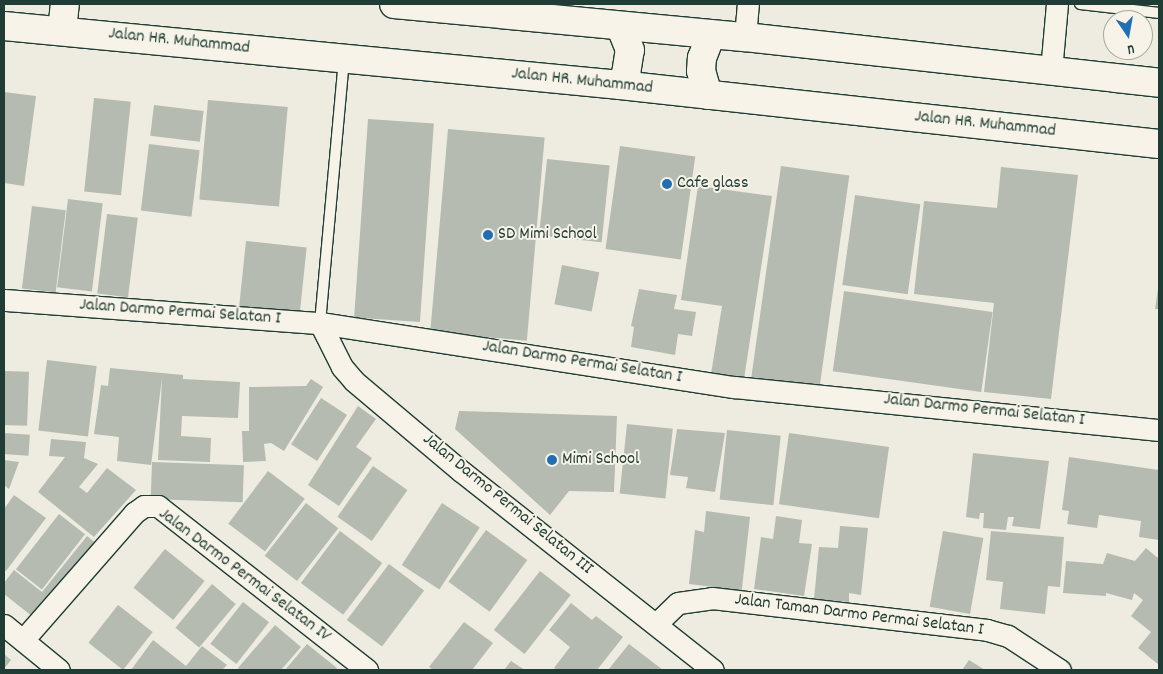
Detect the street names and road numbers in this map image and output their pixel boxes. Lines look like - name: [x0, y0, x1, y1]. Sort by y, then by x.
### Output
- street label: Jalan HR. Muhammad: [107, 24, 251, 60]
- street label: Jalan HR. Muhammad: [510, 64, 654, 100]
- street label: Jalan HR. Muhammad: [913, 107, 1057, 143]
- street label: Jalan Darmo Permai Selatan I: [79, 295, 281, 331]
- street label: Jalan Darmo Permai Selatan I: [481, 337, 683, 389]
- street label: Jalan Darmo Permai Selatan I: [883, 390, 1085, 432]
- street label: Jalan Darmo Permai Selatan III: [417, 430, 597, 580]
- street label: Jalan Darmo Permai Selatan IV: [153, 504, 335, 648]
- street label: Jalan Taman Darmo Permai Selatan I: [733, 590, 985, 642]

